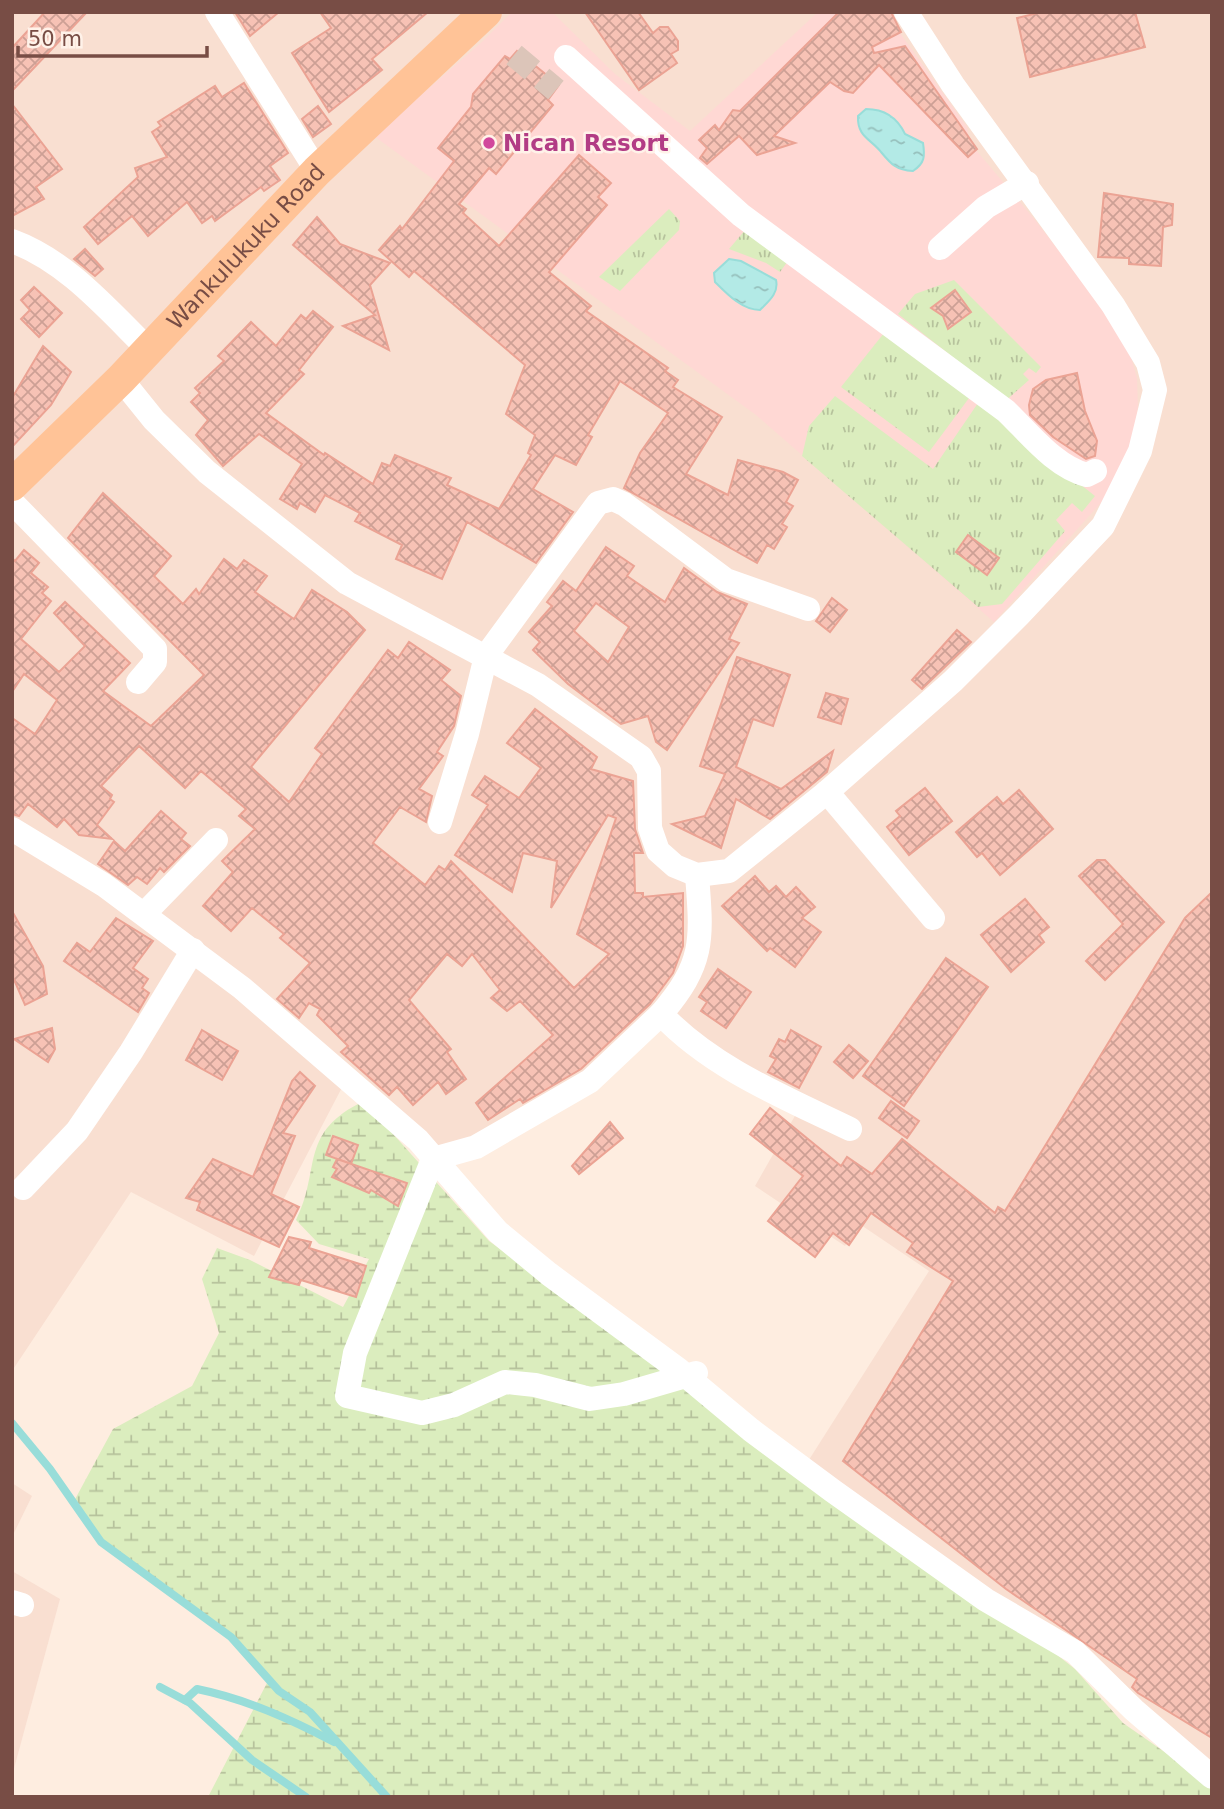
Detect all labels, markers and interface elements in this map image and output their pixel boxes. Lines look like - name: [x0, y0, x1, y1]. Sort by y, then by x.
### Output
- scale bar: [18, 14, 206, 58]
- text: 50 m: [28, 27, 82, 51]
- place label: Nican Resort: [503, 130, 669, 156]
- marker: Nican Resort: [481, 135, 497, 151]
- street label: Wankulukuku Road: [162, 158, 330, 335]

